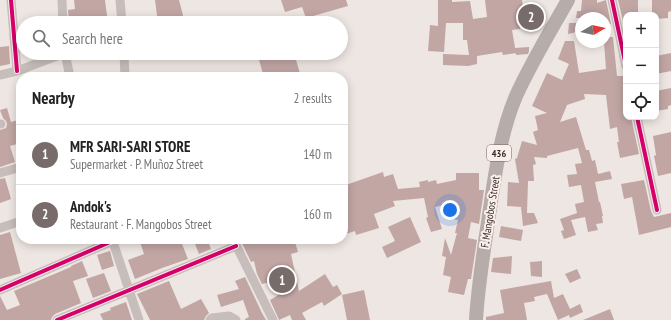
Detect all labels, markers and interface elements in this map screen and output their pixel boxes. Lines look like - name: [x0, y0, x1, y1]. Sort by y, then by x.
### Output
- pin: 2: [518, 2, 544, 32]
- north arrow: [575, 12, 611, 48]
- map controls: [623, 12, 659, 120]
- button: +: [623, 12, 659, 48]
- search box: [16, 16, 348, 60]
- icon: search: [30, 27, 52, 49]
- text: Search here: [62, 29, 123, 48]
- button: −: [623, 48, 659, 84]
- button: locate: [623, 84, 659, 120]
- text: Nearby: [32, 87, 75, 109]
- text: 2 results: [293, 90, 332, 107]
- text: MFR SARI-SARI STORE: [70, 137, 190, 156]
- road number: 436: [487, 145, 511, 161]
- text: 1: [42, 146, 48, 163]
- text: 140 m: [303, 146, 332, 163]
- text: Supermarket · P. Muñoz Street: [70, 156, 203, 173]
- street label: F. Mangobos Street: [477, 175, 503, 249]
- text: Andok's: [70, 197, 111, 216]
- your location: [440, 200, 460, 220]
- text: 2: [42, 206, 48, 223]
- text: 160 m: [303, 206, 332, 223]
- text: Restaurant · F. Mangobos Street: [70, 216, 212, 233]
- pin: 1: [269, 265, 295, 295]

